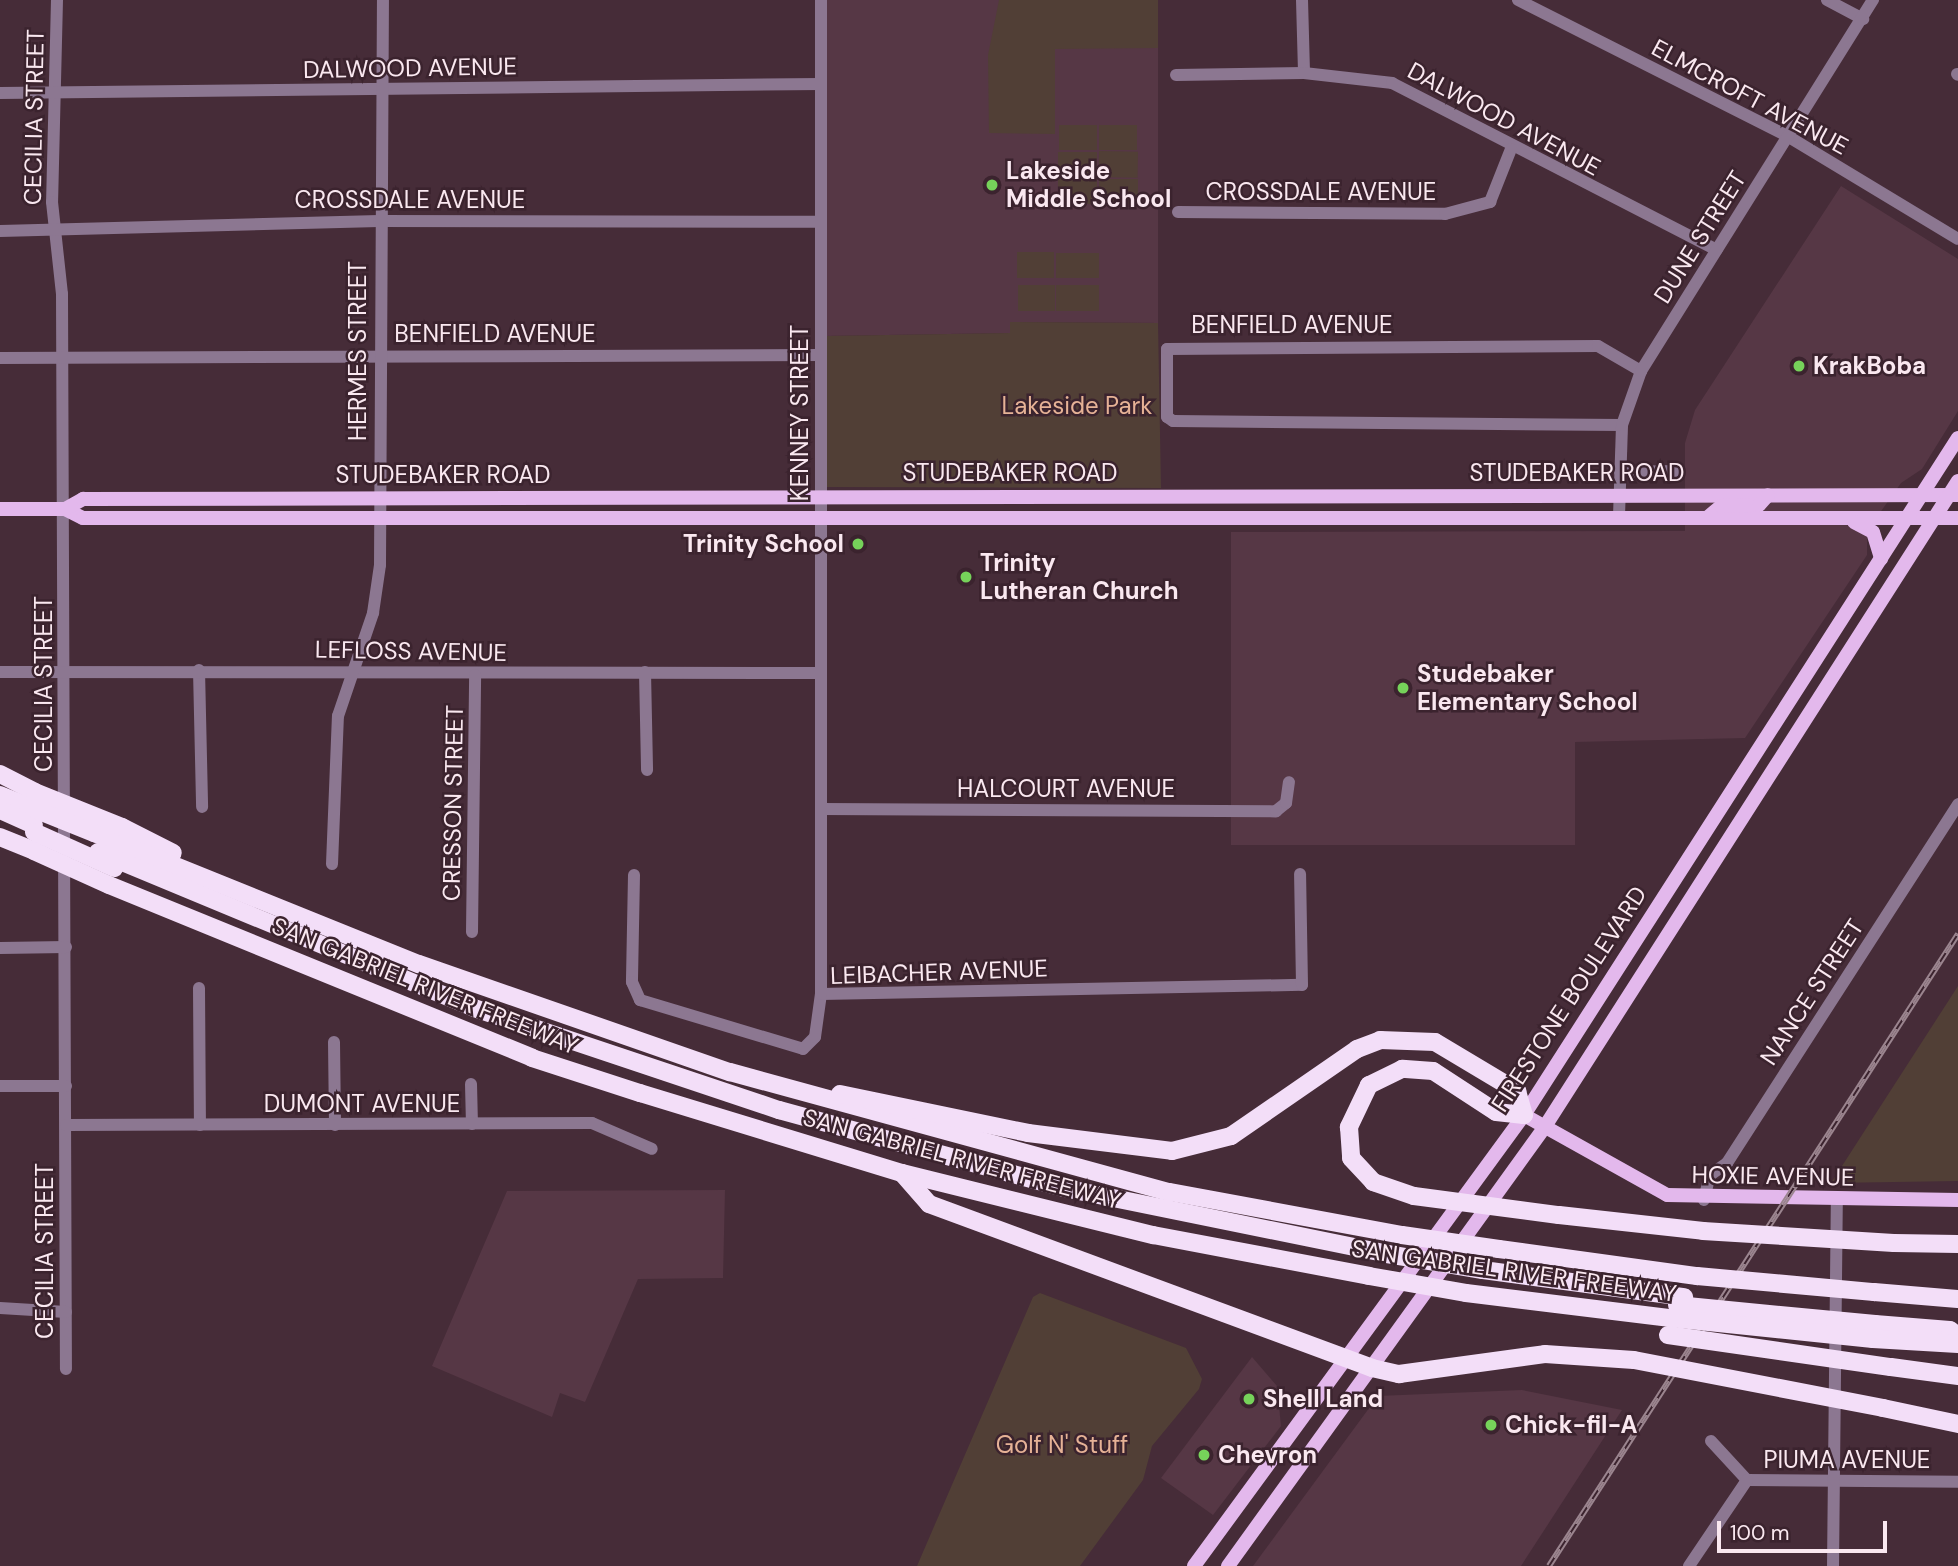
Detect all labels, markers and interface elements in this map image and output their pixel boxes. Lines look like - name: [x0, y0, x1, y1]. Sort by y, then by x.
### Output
- street label: CECILIA STREET: [18, 29, 50, 205]
- street label: ELMCROFT AVENUE: [1647, 33, 1853, 161]
- street label: DALWOOD AVENUE: [303, 52, 517, 84]
- street label: DALWOOD AVENUE: [1403, 56, 1605, 182]
- place label: Lakeside Middle School: [1006, 157, 1171, 213]
- street label: DUNE STREET: [1648, 166, 1752, 308]
- marker: Lakeside Middle School: [984, 177, 1000, 193]
- street label: CROSSDALE AVENUE: [1206, 178, 1436, 206]
- street label: CROSSDALE AVENUE: [295, 186, 525, 214]
- street label: HERMES STREET: [344, 261, 372, 441]
- street label: BENFIELD AVENUE: [1191, 311, 1393, 339]
- street label: BENFIELD AVENUE: [394, 320, 596, 348]
- street label: KENNEY STREET: [786, 325, 814, 501]
- place label: KrakBoba: [1813, 352, 1926, 380]
- marker: KrakBoba: [1791, 358, 1807, 374]
- park label: Lakeside Park: [1002, 392, 1152, 420]
- street label: STUDEBAKER ROAD: [902, 459, 1118, 487]
- street label: STUDEBAKER ROAD: [1469, 459, 1685, 487]
- street label: STUDEBAKER ROAD: [335, 461, 551, 489]
- place label: Trinity School: [683, 530, 844, 558]
- marker: Trinity School: [850, 536, 866, 552]
- place label: Trinity Lutheran Church: [980, 549, 1179, 605]
- marker: Trinity Lutheran Church: [958, 569, 974, 585]
- street label: CECILIA STREET: [30, 596, 58, 772]
- street label: LEFLOSS AVENUE: [315, 635, 507, 667]
- place label: Studebaker Elementary School: [1417, 660, 1638, 716]
- marker: Studebaker Elementary School: [1395, 680, 1411, 696]
- street label: CRESSON STREET: [437, 705, 469, 901]
- street label: HALCOURT AVENUE: [957, 775, 1175, 803]
- street label: FIRESTONE BOULEVARD: [1485, 881, 1653, 1117]
- street label: SAN GABRIEL RIVER FREEWAY: [268, 911, 582, 1061]
- street label: NANCE STREET: [1754, 914, 1870, 1070]
- street label: LEIBACHER AVENUE: [830, 954, 1048, 990]
- street label: DUMONT AVENUE: [264, 1090, 460, 1118]
- street label: SAN GABRIEL RIVER FREEWAY: [800, 1103, 1124, 1215]
- street label: HOXIE AVENUE: [1691, 1160, 1855, 1192]
- street label: CECILIA STREET: [31, 1163, 59, 1339]
- street label: SAN GABRIEL RIVER FREEWAY: [1350, 1234, 1678, 1308]
- place label: Shell Land: [1263, 1385, 1383, 1413]
- marker: Shell Land: [1241, 1391, 1257, 1407]
- place label: Chick-fil-A: [1505, 1411, 1638, 1439]
- marker: Chick-fil-A: [1483, 1417, 1499, 1433]
- park label: Golf N' Stuff: [996, 1431, 1128, 1459]
- place label: Chevron: [1218, 1441, 1317, 1469]
- street label: PIUMA AVENUE: [1764, 1446, 1930, 1474]
- marker: Chevron: [1196, 1447, 1212, 1463]
- scale bar: [1720, 1506, 1890, 1550]
- text: 100 m: [1730, 1519, 1790, 1547]

